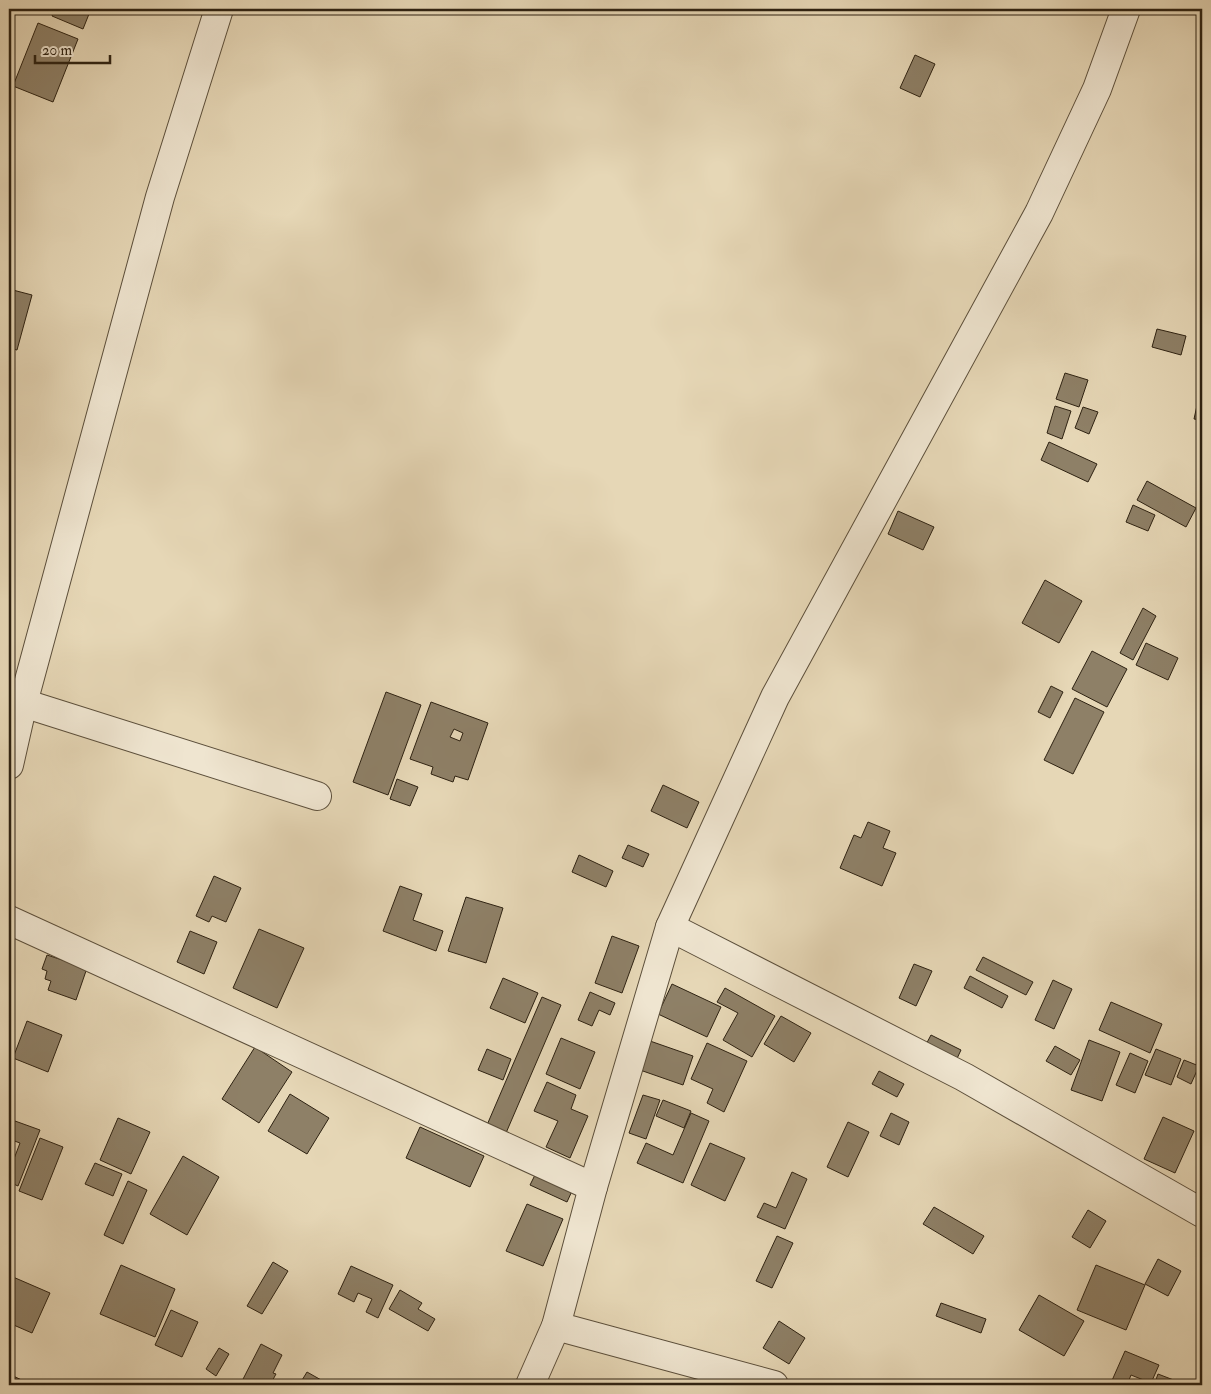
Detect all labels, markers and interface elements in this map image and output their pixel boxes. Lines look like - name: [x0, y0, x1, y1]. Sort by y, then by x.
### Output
- scale bar: [35, 32, 110, 64]
- text: 20 m: [42, 41, 72, 60]

